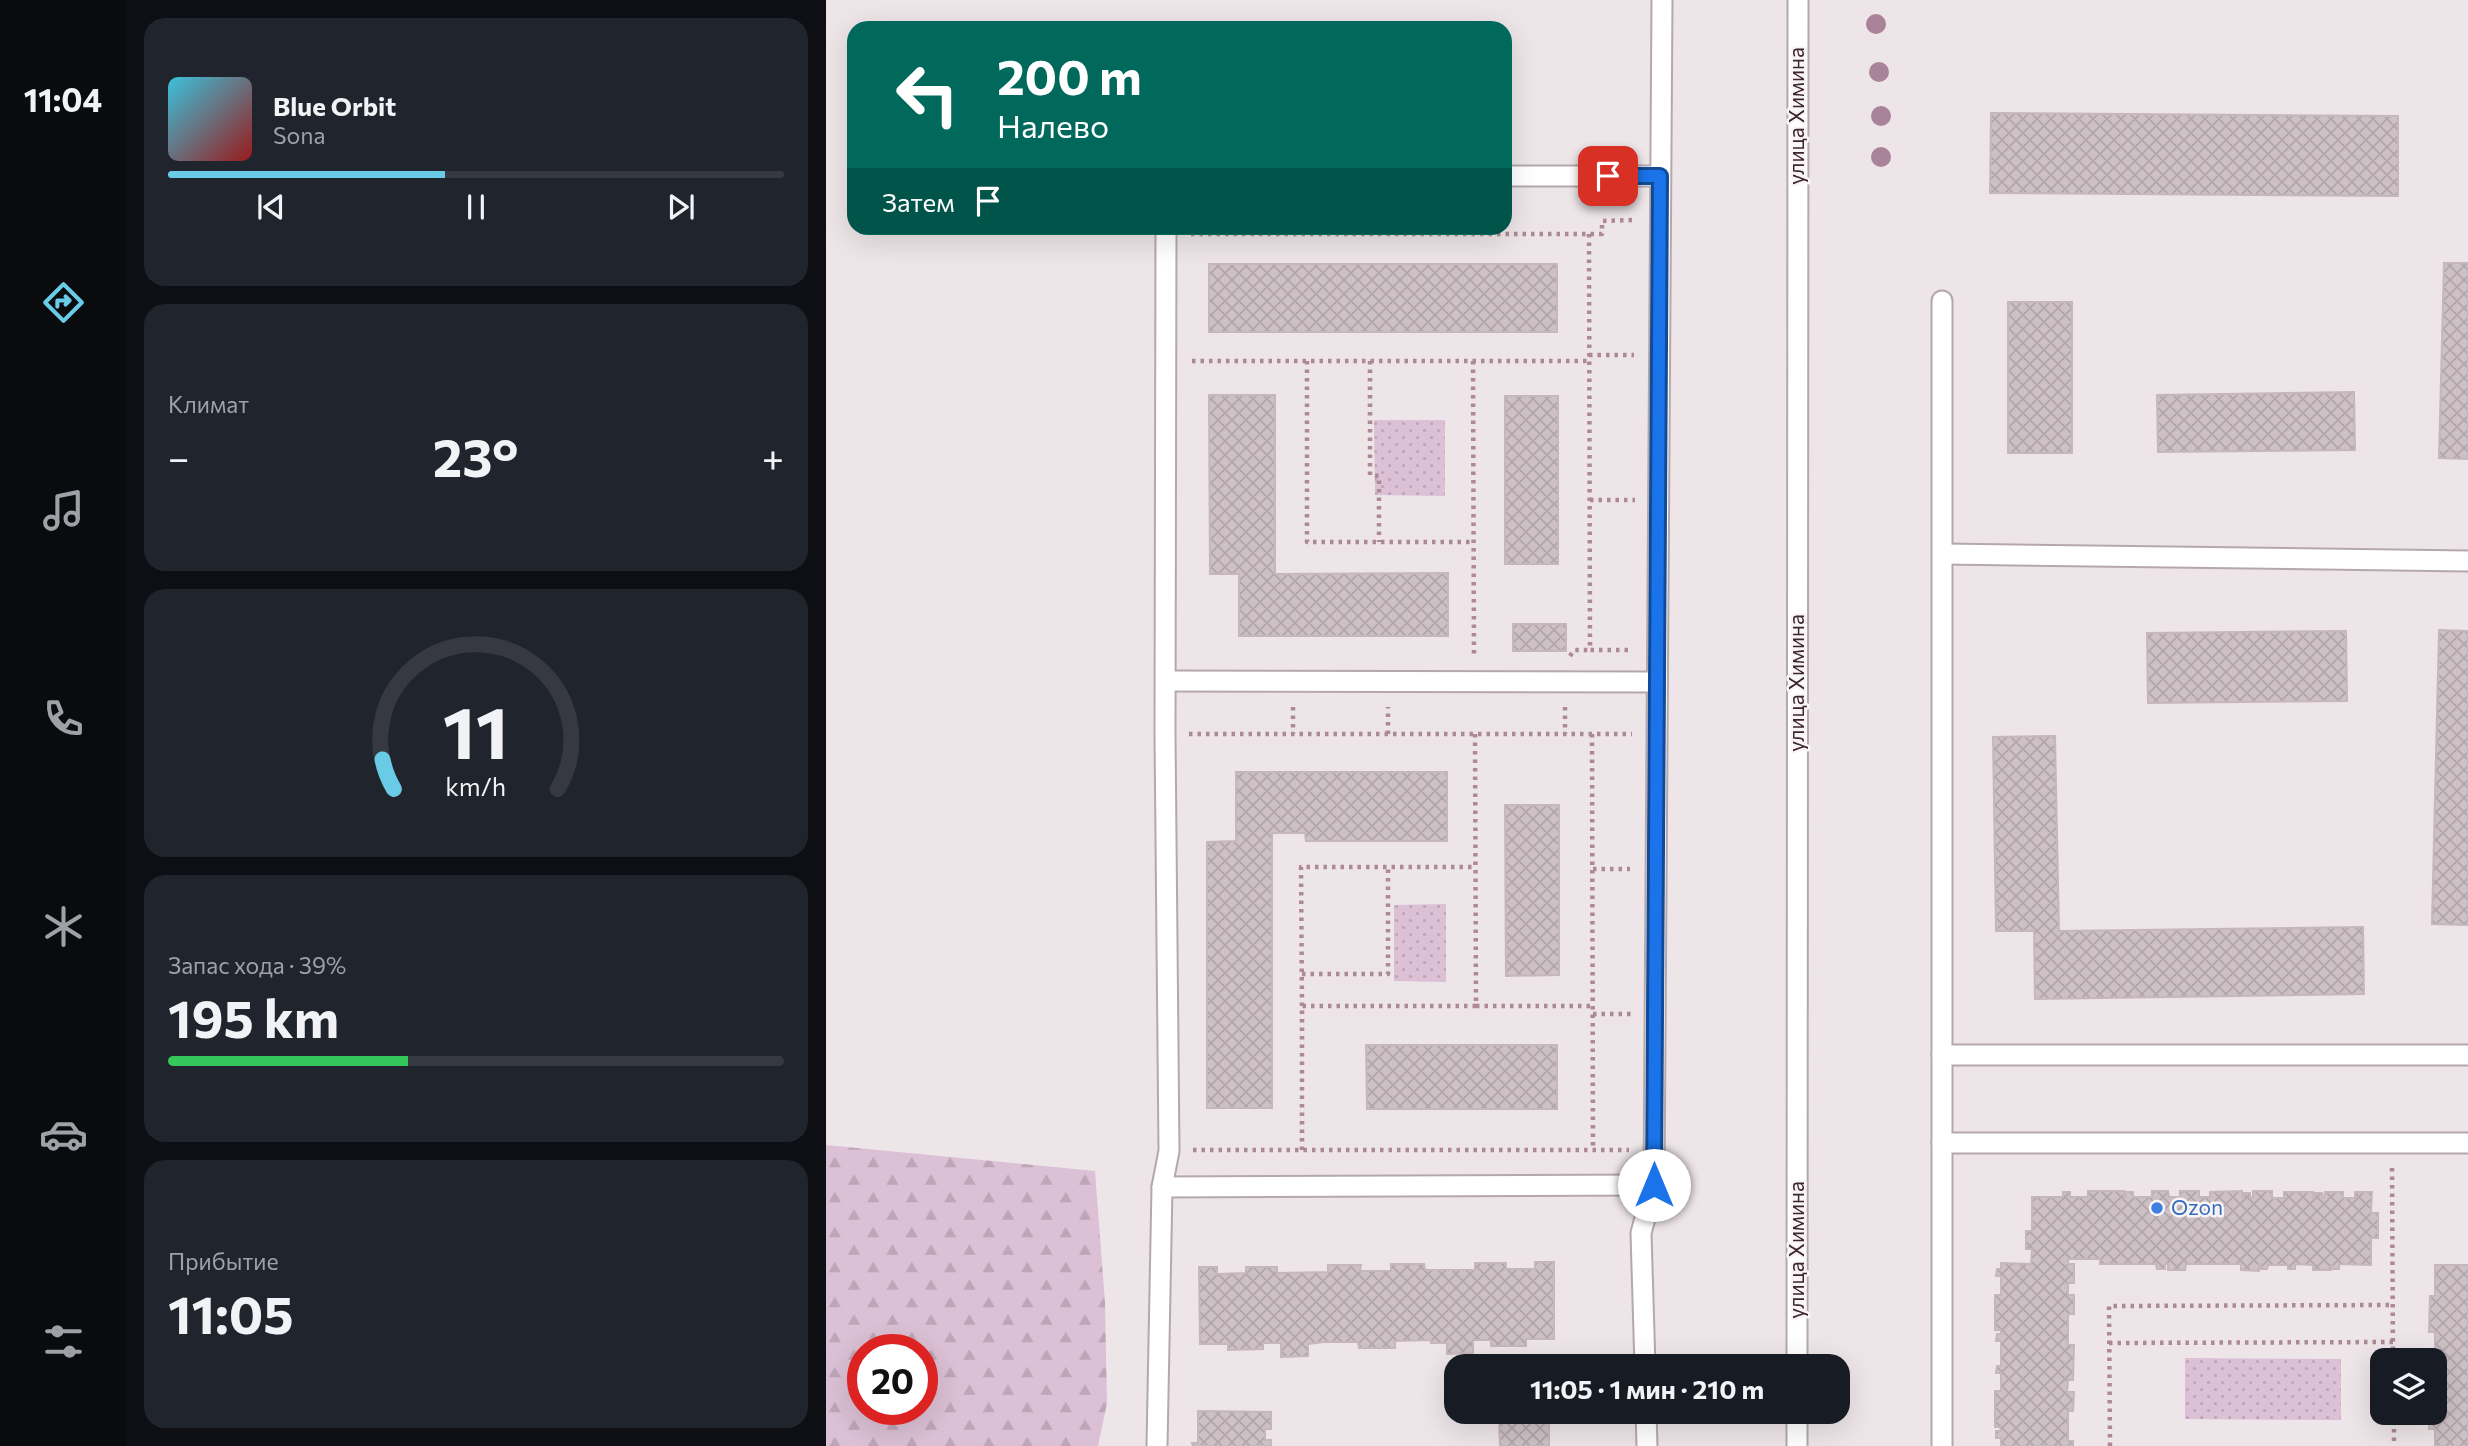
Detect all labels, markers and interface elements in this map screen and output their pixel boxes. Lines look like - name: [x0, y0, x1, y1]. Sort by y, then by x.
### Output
- text: 200 m: [997, 45, 1142, 105]
- street label: улица Химина: [1783, 47, 1808, 185]
- icon: left: [882, 49, 973, 140]
- text: 11:04: [24, 79, 102, 119]
- text: Blue Orbit: [273, 90, 396, 121]
- text: Налево: [997, 105, 1109, 145]
- text: Sona: [273, 121, 325, 149]
- pin: [1578, 146, 1638, 206]
- icon: arrive: [1589, 157, 1627, 195]
- icon: arrive: [969, 182, 1007, 220]
- text: Затем: [882, 186, 955, 217]
- icon: previous: [252, 188, 290, 226]
- icon: pause: [457, 188, 495, 226]
- icon: next: [662, 188, 700, 226]
- icon: directions: [39, 278, 88, 327]
- text: Климат: [168, 390, 249, 418]
- text: 23°: [433, 424, 519, 488]
- text: −: [168, 433, 190, 480]
- text: +: [762, 433, 784, 480]
- icon: music: [39, 486, 88, 535]
- street label: улица Химина: [1783, 614, 1808, 752]
- text: 11: [443, 685, 509, 774]
- icon: phone: [39, 694, 88, 743]
- text: km/h: [446, 771, 506, 801]
- icon: climate: [39, 902, 88, 951]
- text: Запас хода · 39%: [168, 951, 346, 979]
- text: 195 km: [168, 985, 339, 1049]
- icon: car: [39, 1110, 88, 1159]
- position arrow: [1617, 1148, 1691, 1222]
- street label: улица Химина: [1783, 1181, 1808, 1319]
- place label: Ozon: [2171, 1194, 2223, 1219]
- marker: Ozon: [2149, 1200, 2165, 1216]
- text: Прибытие: [168, 1247, 279, 1275]
- text: 11:05: [168, 1281, 294, 1345]
- icon: filters: [39, 1317, 88, 1366]
- speed limit sign: 20: [847, 1334, 938, 1425]
- map controls: [2370, 1348, 2447, 1425]
- button: layers: [2370, 1348, 2447, 1425]
- text: 11:05 · 1 мин · 210 m: [1530, 1373, 1764, 1404]

